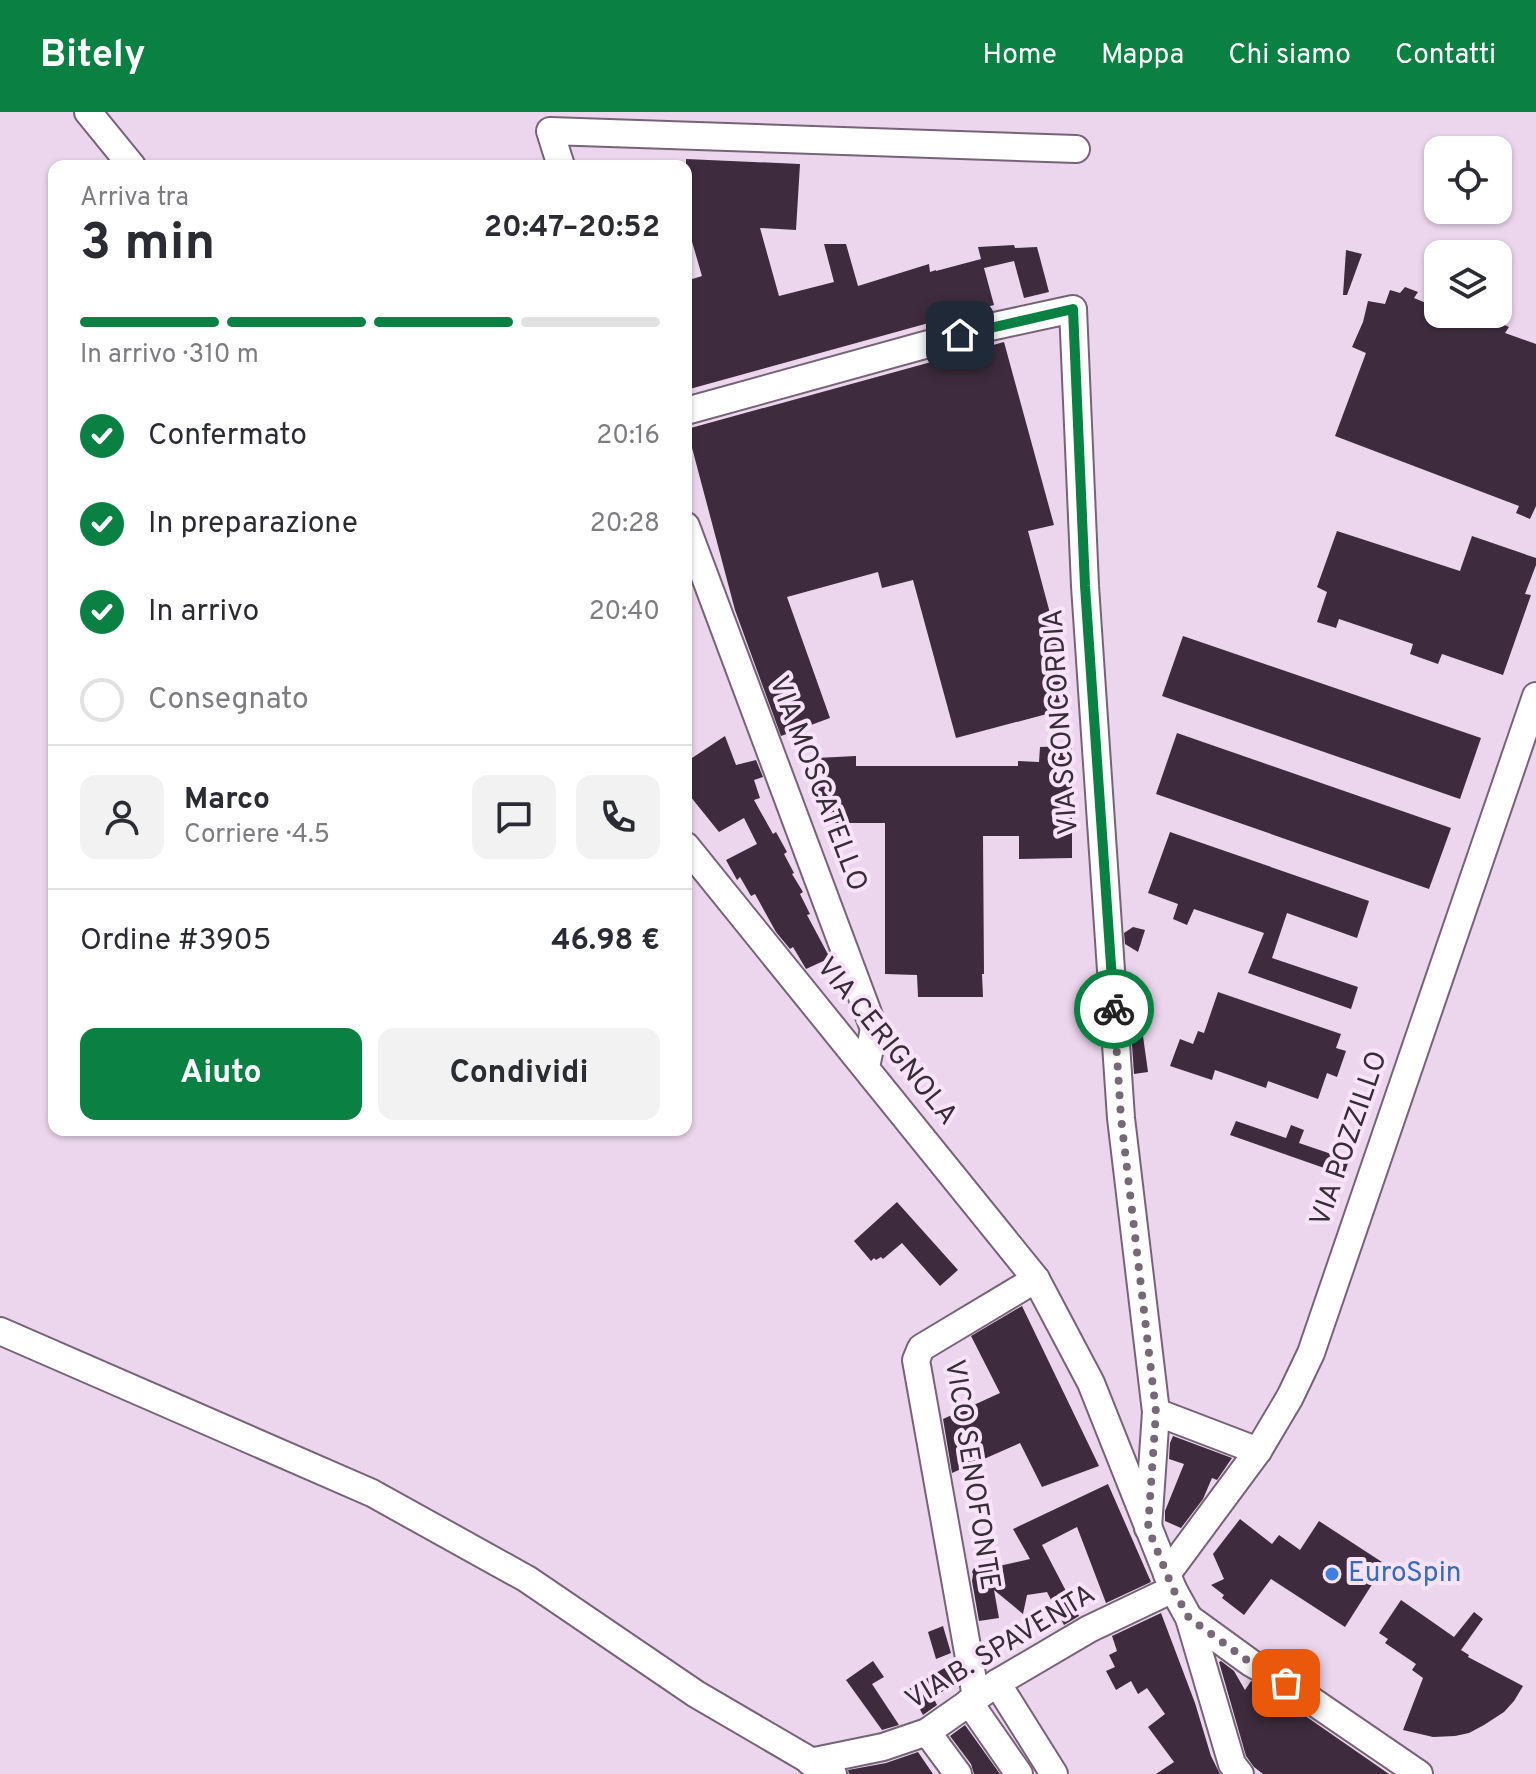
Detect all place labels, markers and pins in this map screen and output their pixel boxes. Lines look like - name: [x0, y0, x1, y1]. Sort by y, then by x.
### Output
- pin: [926, 301, 994, 369]
- place label: EuroSpin: [1348, 1556, 1462, 1592]
- marker: EuroSpin: [1323, 1565, 1341, 1583]
- pin: [1252, 1649, 1320, 1717]

